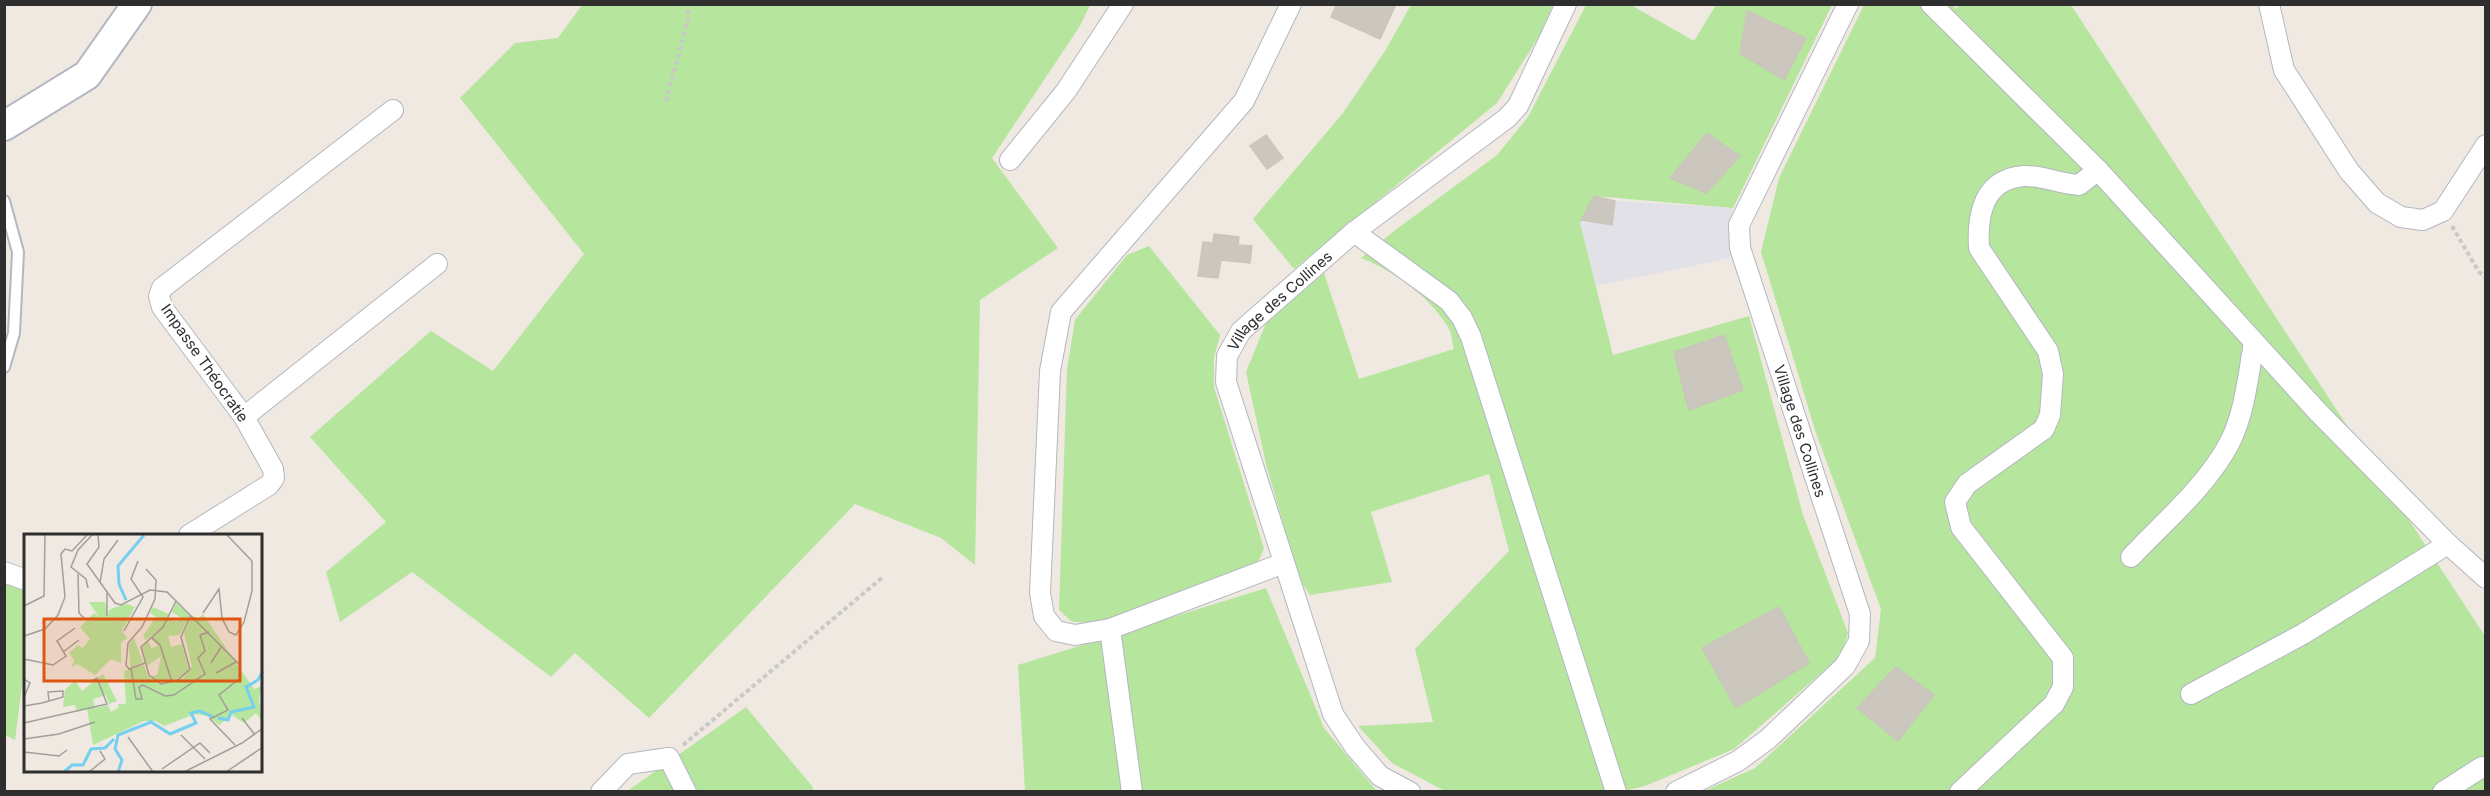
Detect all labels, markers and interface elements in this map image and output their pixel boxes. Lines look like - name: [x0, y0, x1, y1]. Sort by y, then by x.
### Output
- street label: Village des Collines: [1223, 246, 1336, 354]
- street label: Impasse Théocratie: [157, 300, 253, 426]
- street label: Village des Collines: [1770, 362, 1830, 500]
- inset map: [24, 534, 262, 772]

